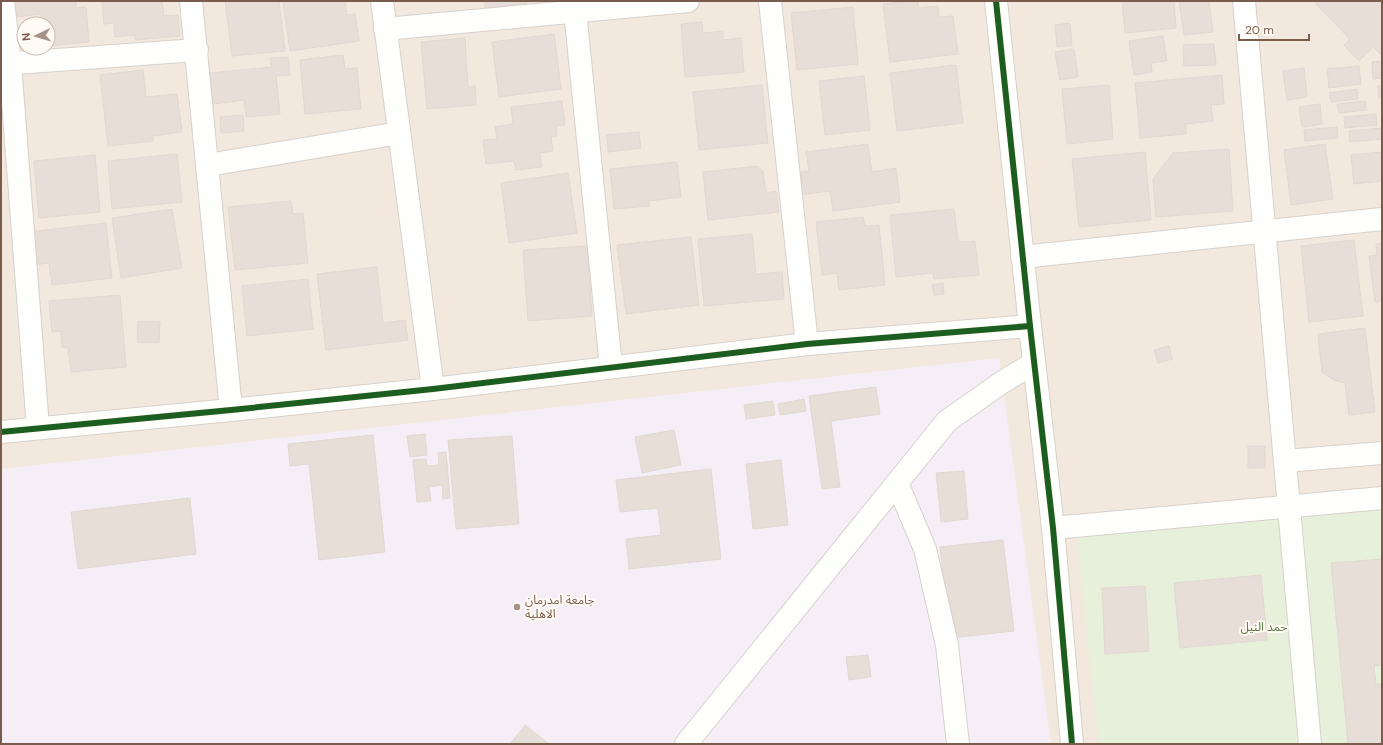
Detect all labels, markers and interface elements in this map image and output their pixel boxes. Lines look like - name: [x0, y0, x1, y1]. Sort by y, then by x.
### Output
- north arrow: [16, 16, 56, 56]
- scale bar: [1239, 16, 1309, 42]
- text: 20 m: [1245, 22, 1274, 38]
- text: N: [19, 32, 33, 41]
- place label: جامعة امدرمان الاهلية: [525, 592, 595, 622]
- marker: جامعة امدرمان الاهلية: [512, 602, 522, 612]
- park label: حمد النيل: [1241, 619, 1287, 635]

